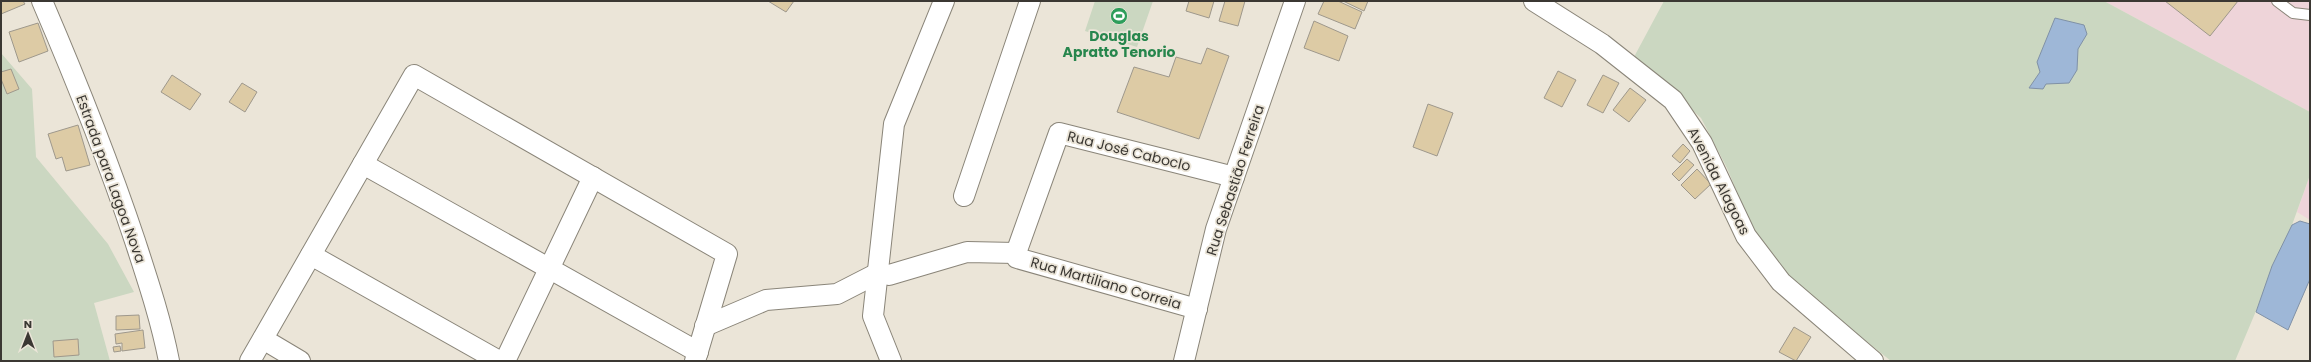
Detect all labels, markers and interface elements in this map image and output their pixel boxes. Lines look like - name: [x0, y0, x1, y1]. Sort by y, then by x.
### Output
- sports icon: Douglas Apratto Tenorio: [1109, 6, 1129, 26]
- place label: Douglas Apratto Tenorio: [1063, 26, 1176, 62]
- street label: Estrada para Lagoa Nova: [71, 92, 151, 266]
- street label: Rua Sebastião Ferreira: [1201, 102, 1269, 258]
- street label: Avenida Alagoas: [1683, 124, 1755, 238]
- street label: Rua José Caboclo: [1065, 126, 1193, 176]
- street label: Rua Martiliano Correia: [1028, 252, 1184, 314]
- north arrow: [8, 314, 48, 354]
- text: N: [24, 316, 32, 332]

